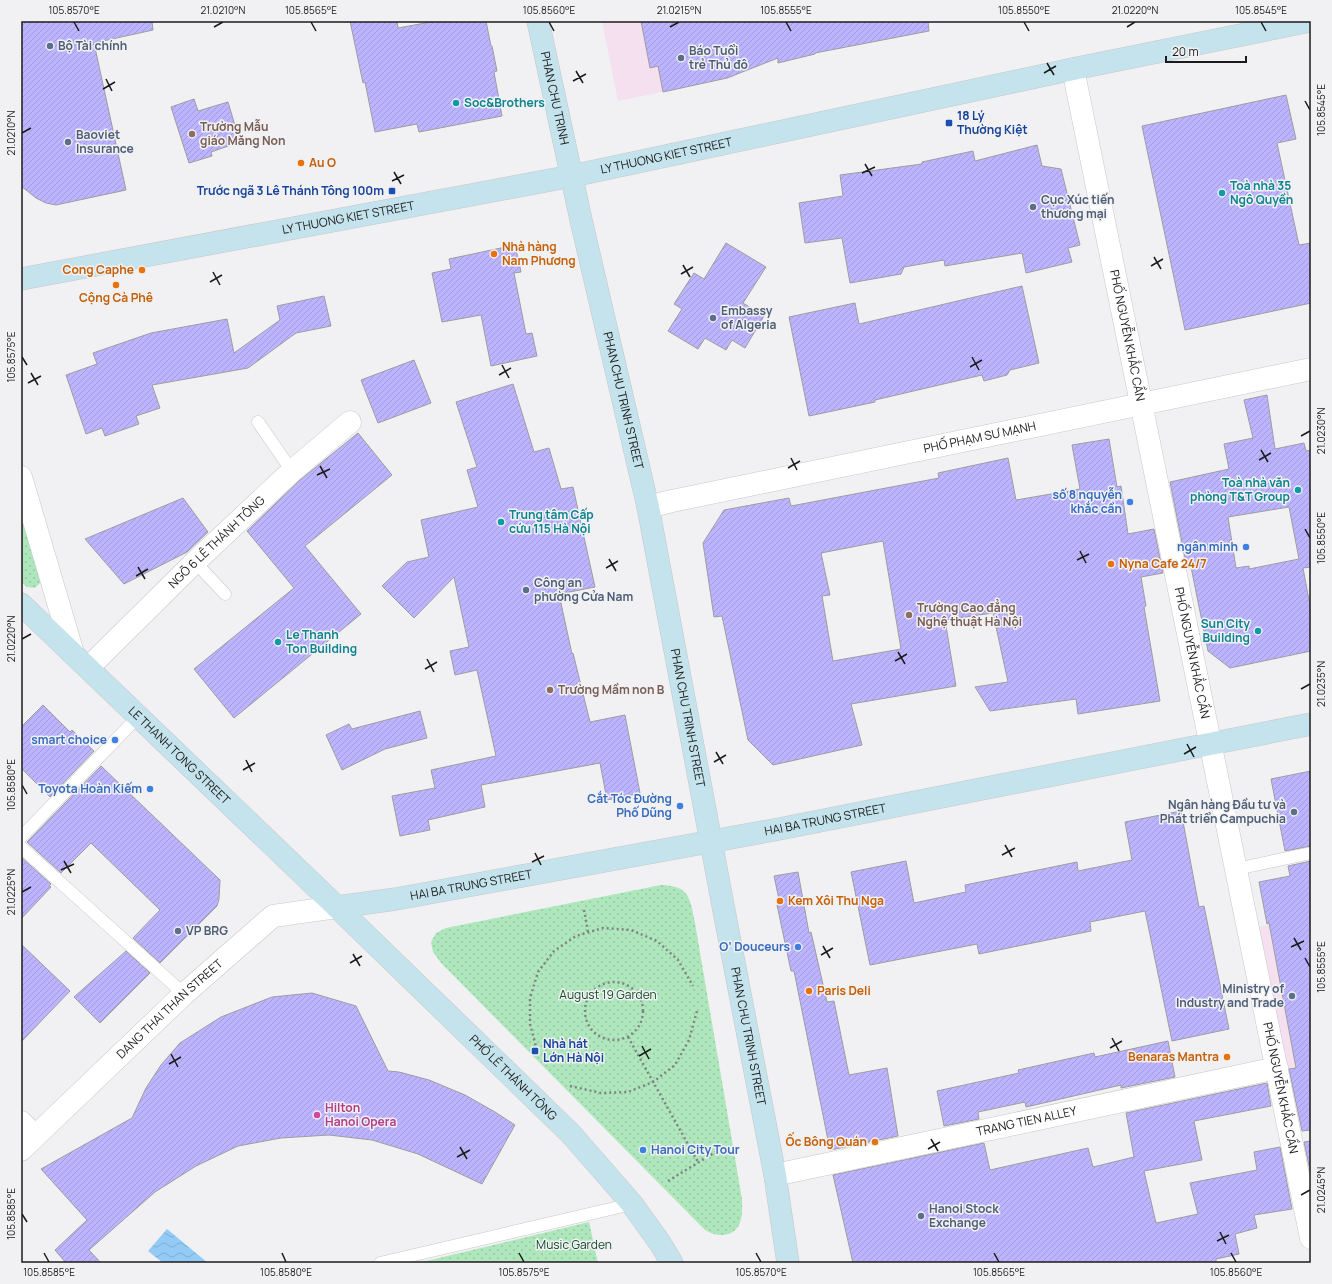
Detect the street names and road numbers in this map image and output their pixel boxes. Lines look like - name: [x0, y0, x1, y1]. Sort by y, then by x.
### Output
- street label: PHAN CHU TRINH: [537, 50, 574, 147]
- street label: LY THUONG KIET STREET: [599, 133, 734, 178]
- street label: LY THUONG KIET STREET: [281, 196, 417, 238]
- street label: PHỐ NGUYỄN KHẮC CẦN: [1106, 268, 1149, 403]
- street label: PHAN CHU TRINH STREET: [599, 330, 648, 472]
- street label: PHỐ PHẠM SƯ MẠNH: [922, 417, 1037, 457]
- street label: NGÕ 6 LÊ THÁNH TÔNG: [164, 491, 269, 592]
- street label: PHỐ NGUYỄN KHẮC CẦN: [1171, 586, 1214, 720]
- street label: PHAN CHU TRINH STREET: [667, 647, 710, 789]
- street label: LE THANH TONG STREET: [125, 702, 235, 809]
- street label: HAI BA TRUNG STREET: [763, 799, 888, 840]
- street label: HAI BA TRUNG STREET: [409, 865, 534, 904]
- street label: DANG THAI THAN STREET: [113, 954, 227, 1062]
- street label: PHAN CHU TRINH STREET: [727, 965, 771, 1108]
- street label: PHỐ NGUYỄN KHẮC CẦN: [1259, 1021, 1303, 1155]
- street label: PHỐ LÊ THÁNH TÔNG: [466, 1031, 561, 1124]
- street label: TRANG TIEN ALLEY: [974, 1102, 1078, 1140]

